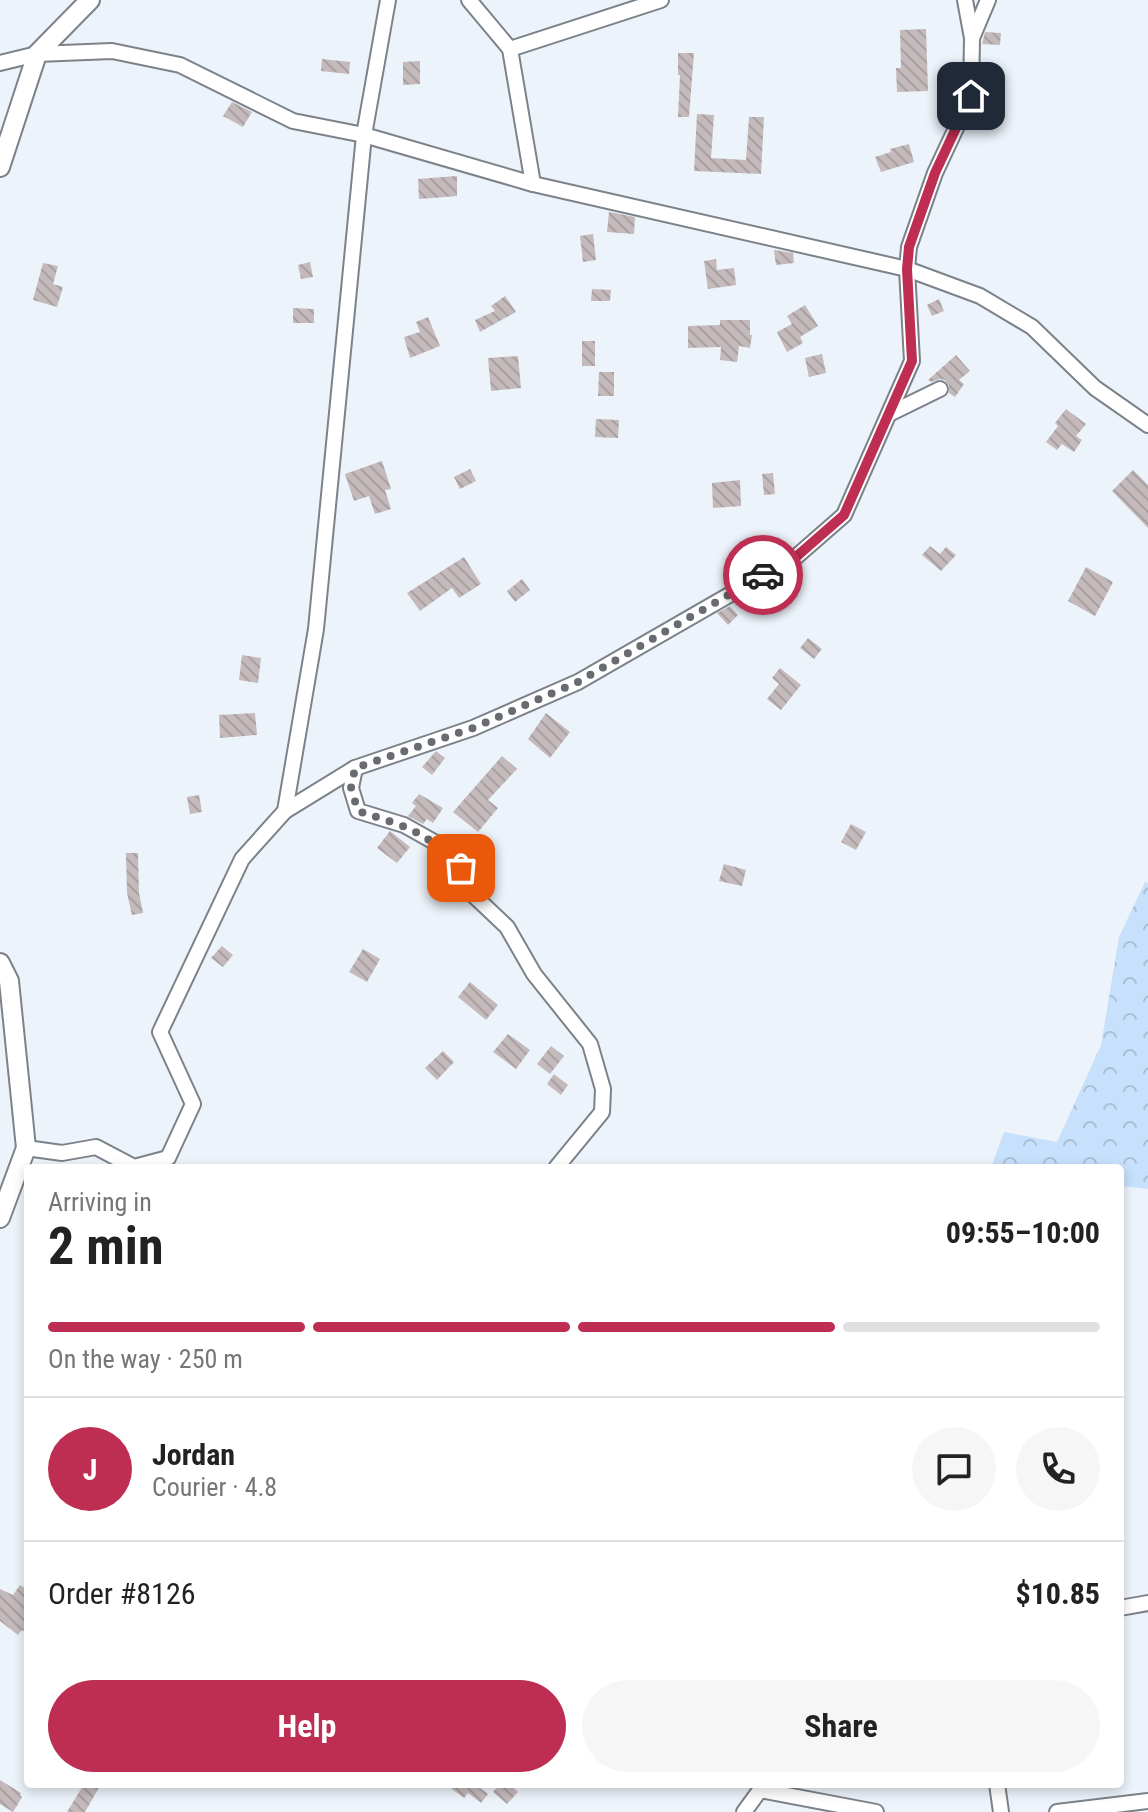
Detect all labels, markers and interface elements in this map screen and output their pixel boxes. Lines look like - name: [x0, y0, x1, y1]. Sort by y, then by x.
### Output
- pin: [937, 62, 1005, 130]
- icon: home: [949, 74, 993, 118]
- courier: [723, 535, 803, 615]
- icon: car: [741, 553, 785, 597]
- pin: [427, 834, 495, 902]
- icon: bag: [439, 846, 483, 890]
- text: Arriving in: [48, 1187, 152, 1217]
- text: 09:55–10:00: [946, 1215, 1100, 1250]
- text: 2 min: [48, 1216, 164, 1277]
- text: On the way · 250 m: [48, 1344, 243, 1374]
- button: chat: [912, 1427, 996, 1511]
- button: phone: [1016, 1427, 1100, 1511]
- text: Jordan: [152, 1437, 235, 1472]
- text: J: [83, 1452, 97, 1487]
- text: Courier · 4.8: [152, 1472, 277, 1502]
- text: Order #8126: [48, 1576, 196, 1611]
- text: $10.85: [1015, 1576, 1100, 1611]
- button: Help: [48, 1680, 566, 1772]
- button: Share: [582, 1680, 1100, 1772]

